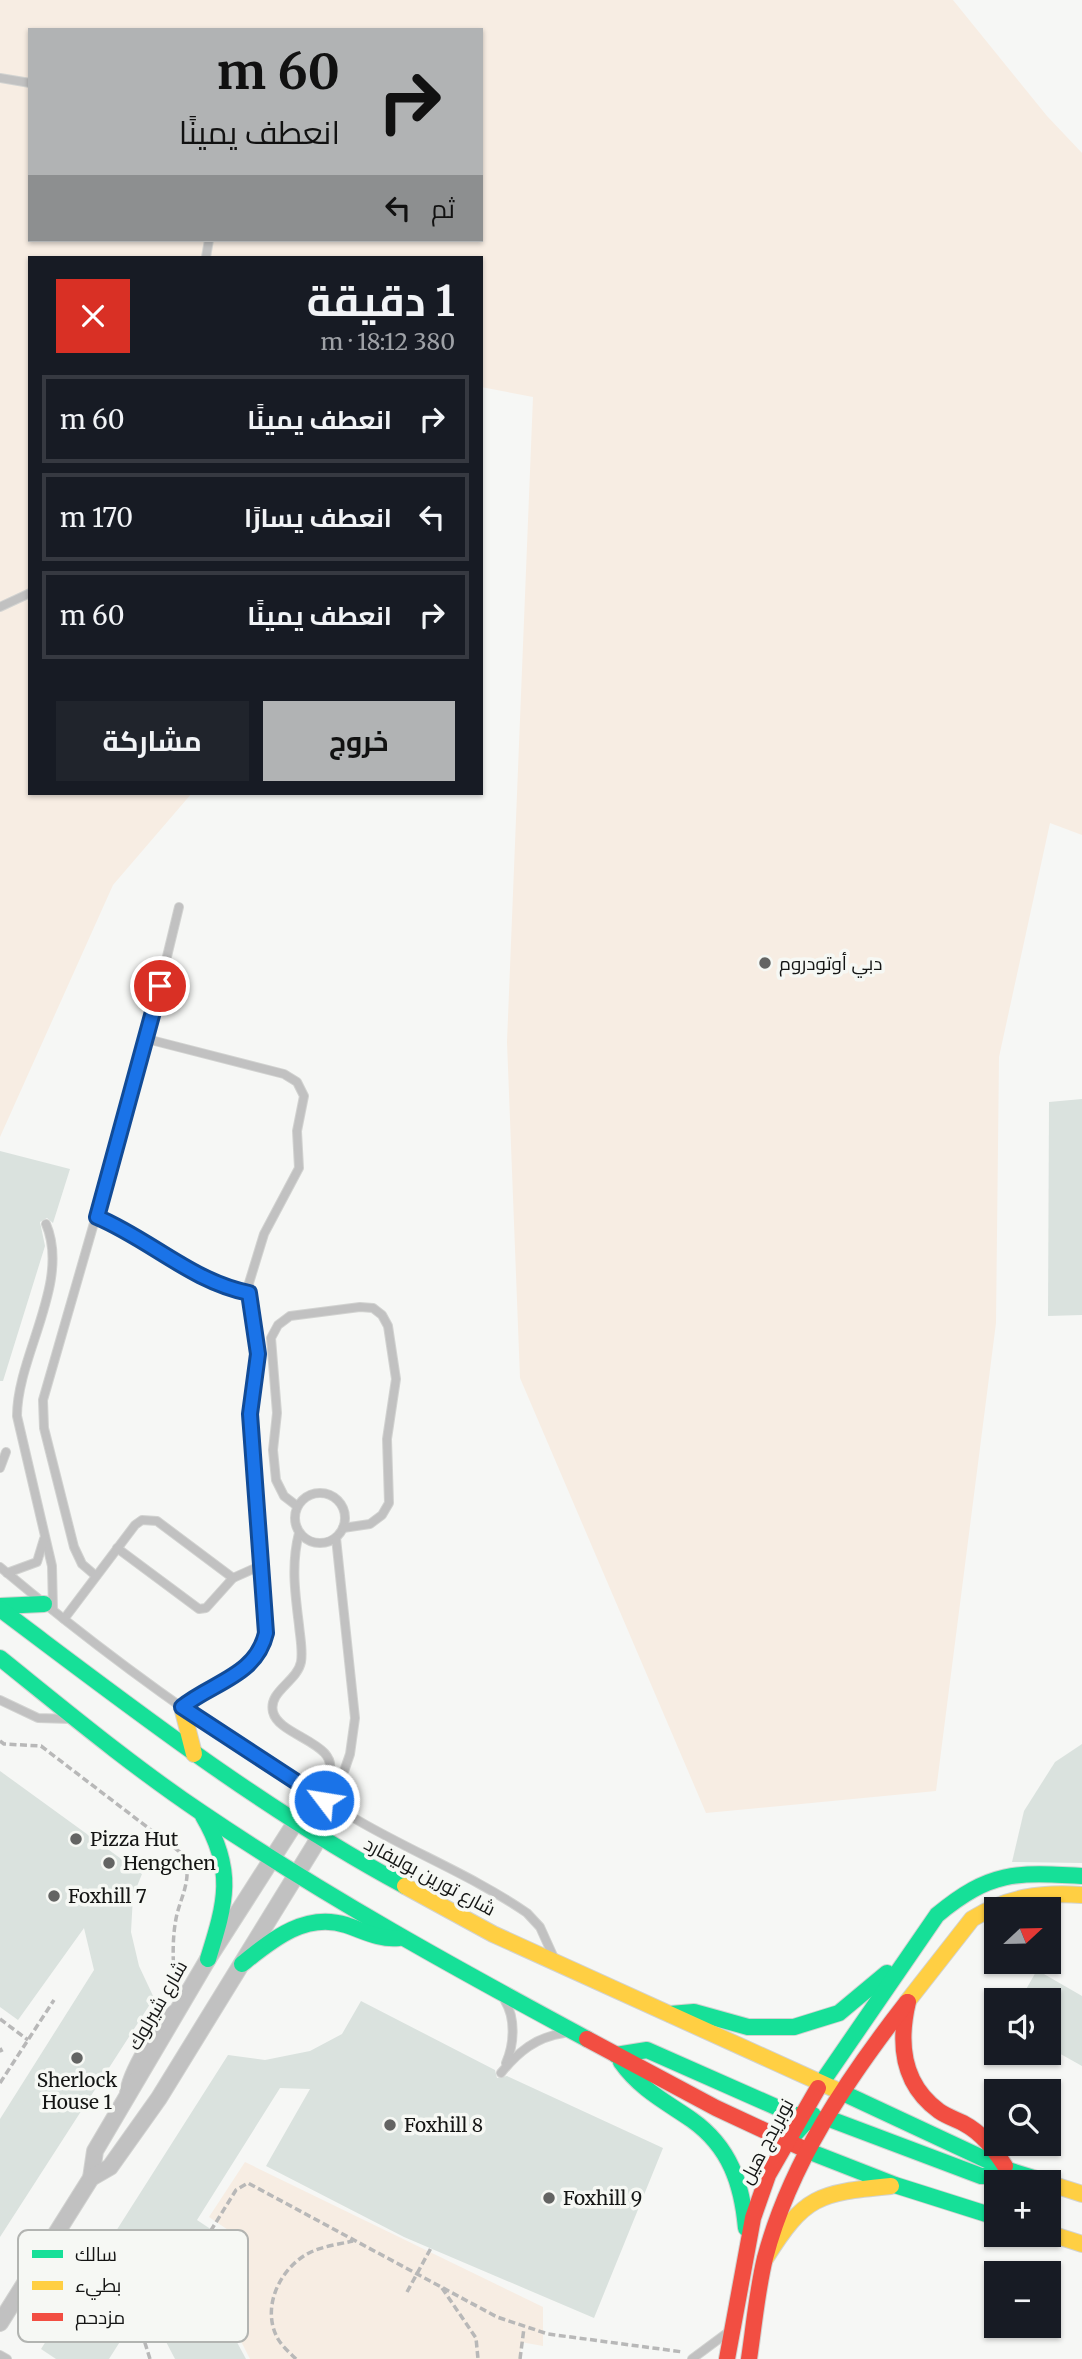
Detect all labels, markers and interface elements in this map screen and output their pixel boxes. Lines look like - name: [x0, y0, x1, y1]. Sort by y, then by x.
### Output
- text: 60 m: [217, 41, 340, 102]
- icon: right: [364, 56, 455, 147]
- text: انعطف يمينًا: [179, 113, 340, 153]
- icon: left: [379, 189, 417, 227]
- text: ثم: [431, 192, 455, 225]
- text: 1 دقيقة: [307, 275, 455, 327]
- button: close: [56, 279, 130, 353]
- text: 380 m · 18:12: [321, 327, 455, 356]
- icon: right: [413, 400, 451, 438]
- text: 60 m: [60, 403, 124, 436]
- text: انعطف يمينًا: [247, 403, 392, 436]
- icon: left: [413, 498, 451, 536]
- text: 170 m: [60, 501, 133, 534]
- text: انعطف يسارًا: [244, 501, 392, 534]
- icon: right: [413, 596, 451, 634]
- text: 60 m: [60, 599, 124, 632]
- text: انعطف يمينًا: [247, 599, 392, 632]
- button: مشاركة: [56, 701, 249, 781]
- button: خروج: [263, 701, 455, 781]
- place label: دبي أوتودروم: [779, 951, 883, 978]
- marker: دبي أوتودروم: [757, 955, 773, 971]
- pin: [130, 956, 190, 1016]
- icon: arrive: [141, 967, 179, 1005]
- position arrow: [287, 1763, 361, 1837]
- place label: Pizza Hut: [90, 1827, 179, 1851]
- marker: Pizza Hut: [68, 1831, 84, 1847]
- street label: شارع تورين بوليفارد: [359, 1831, 500, 1923]
- place label: Hengchen: [123, 1851, 216, 1875]
- marker: Hengchen: [101, 1855, 117, 1871]
- place label: Foxhill 7: [68, 1884, 147, 1908]
- marker: Foxhill 7: [46, 1888, 62, 1904]
- north arrow: [984, 1897, 1060, 1974]
- map controls: [984, 1897, 1061, 2338]
- street label: شارع شيرلوك: [122, 1956, 194, 2055]
- button: sound: [984, 1988, 1061, 2065]
- marker: Sherlock House 1: [69, 2050, 85, 2066]
- place label: Sherlock House 1: [37, 2068, 117, 2114]
- button: search: [984, 2079, 1061, 2156]
- street label: نوبريدج هيل: [734, 2094, 800, 2189]
- place label: Foxhill 8: [404, 2113, 483, 2137]
- marker: Foxhill 8: [382, 2117, 398, 2133]
- button: +: [984, 2170, 1061, 2247]
- place label: Foxhill 9: [563, 2186, 642, 2210]
- marker: Foxhill 9: [541, 2190, 557, 2206]
- legend: [18, 2230, 248, 2342]
- text: سالك: [75, 2242, 117, 2266]
- button: −: [984, 2261, 1061, 2338]
- text: بطيء: [75, 2273, 121, 2300]
- text: مزدحم: [75, 2305, 125, 2331]

